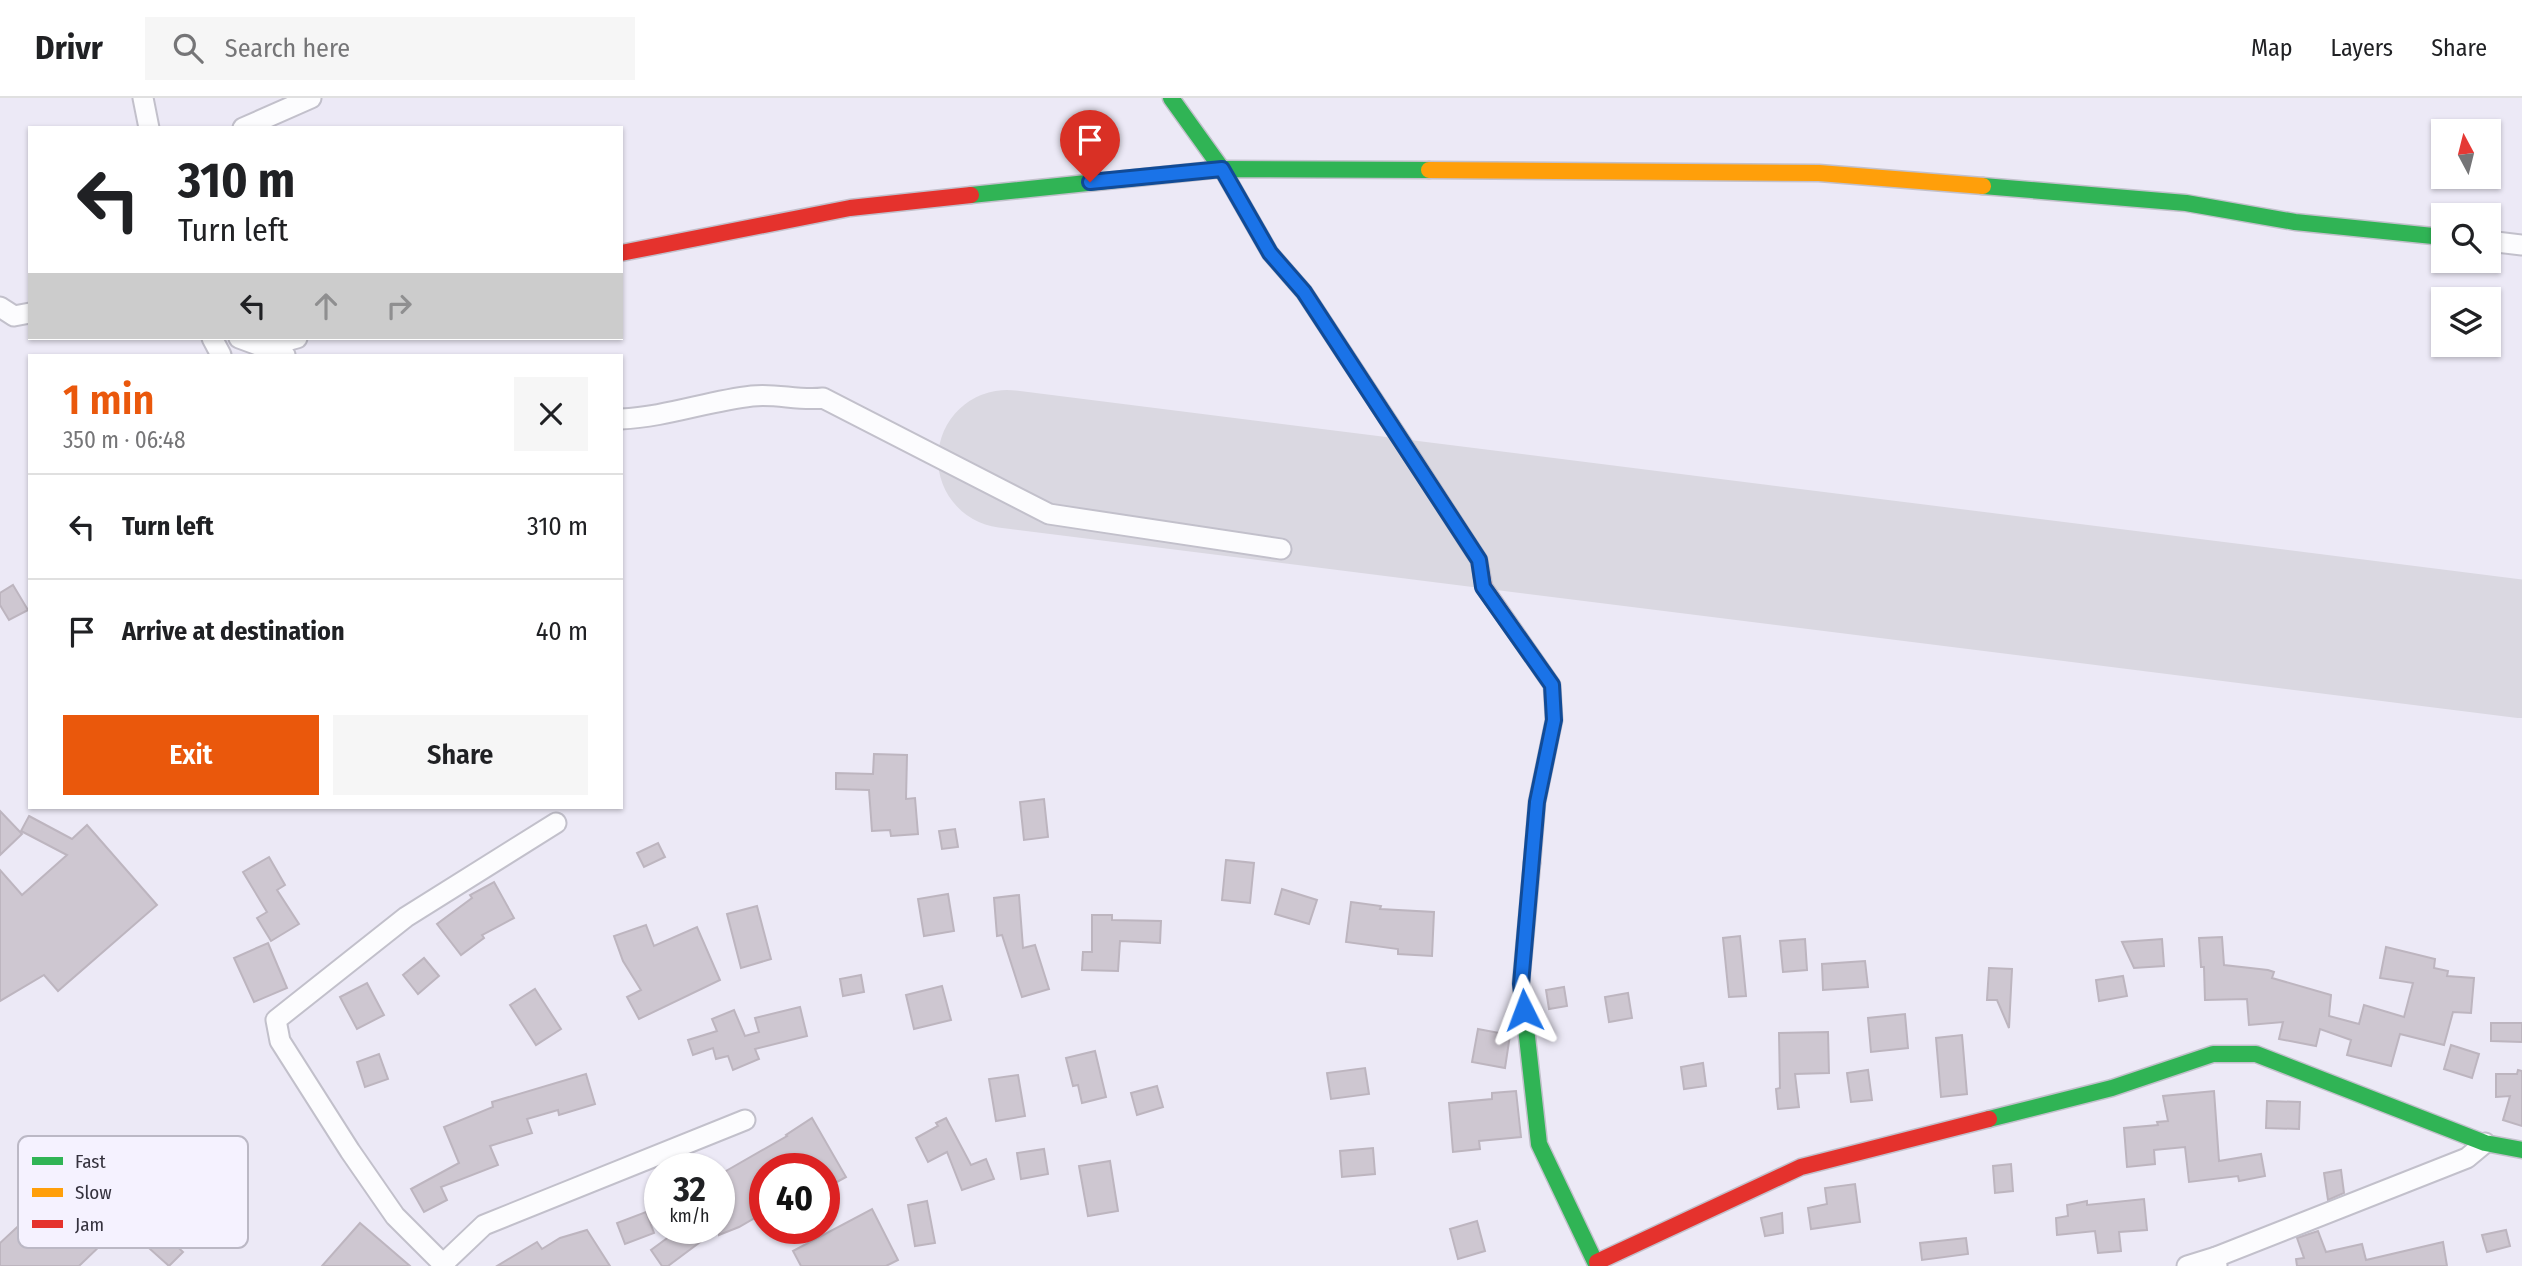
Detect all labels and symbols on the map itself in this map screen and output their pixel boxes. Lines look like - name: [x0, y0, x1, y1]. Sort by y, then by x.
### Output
- pin: [1060, 110, 1120, 182]
- north arrow: [2431, 119, 2501, 189]
- position arrow: [1487, 973, 1561, 1047]
- legend: [18, 1136, 248, 1248]
- text: Fast: [75, 1150, 106, 1173]
- speed limit sign: 40: [749, 1153, 840, 1244]
- text: Slow: [75, 1181, 112, 1204]
- text: Jam: [75, 1213, 104, 1236]

